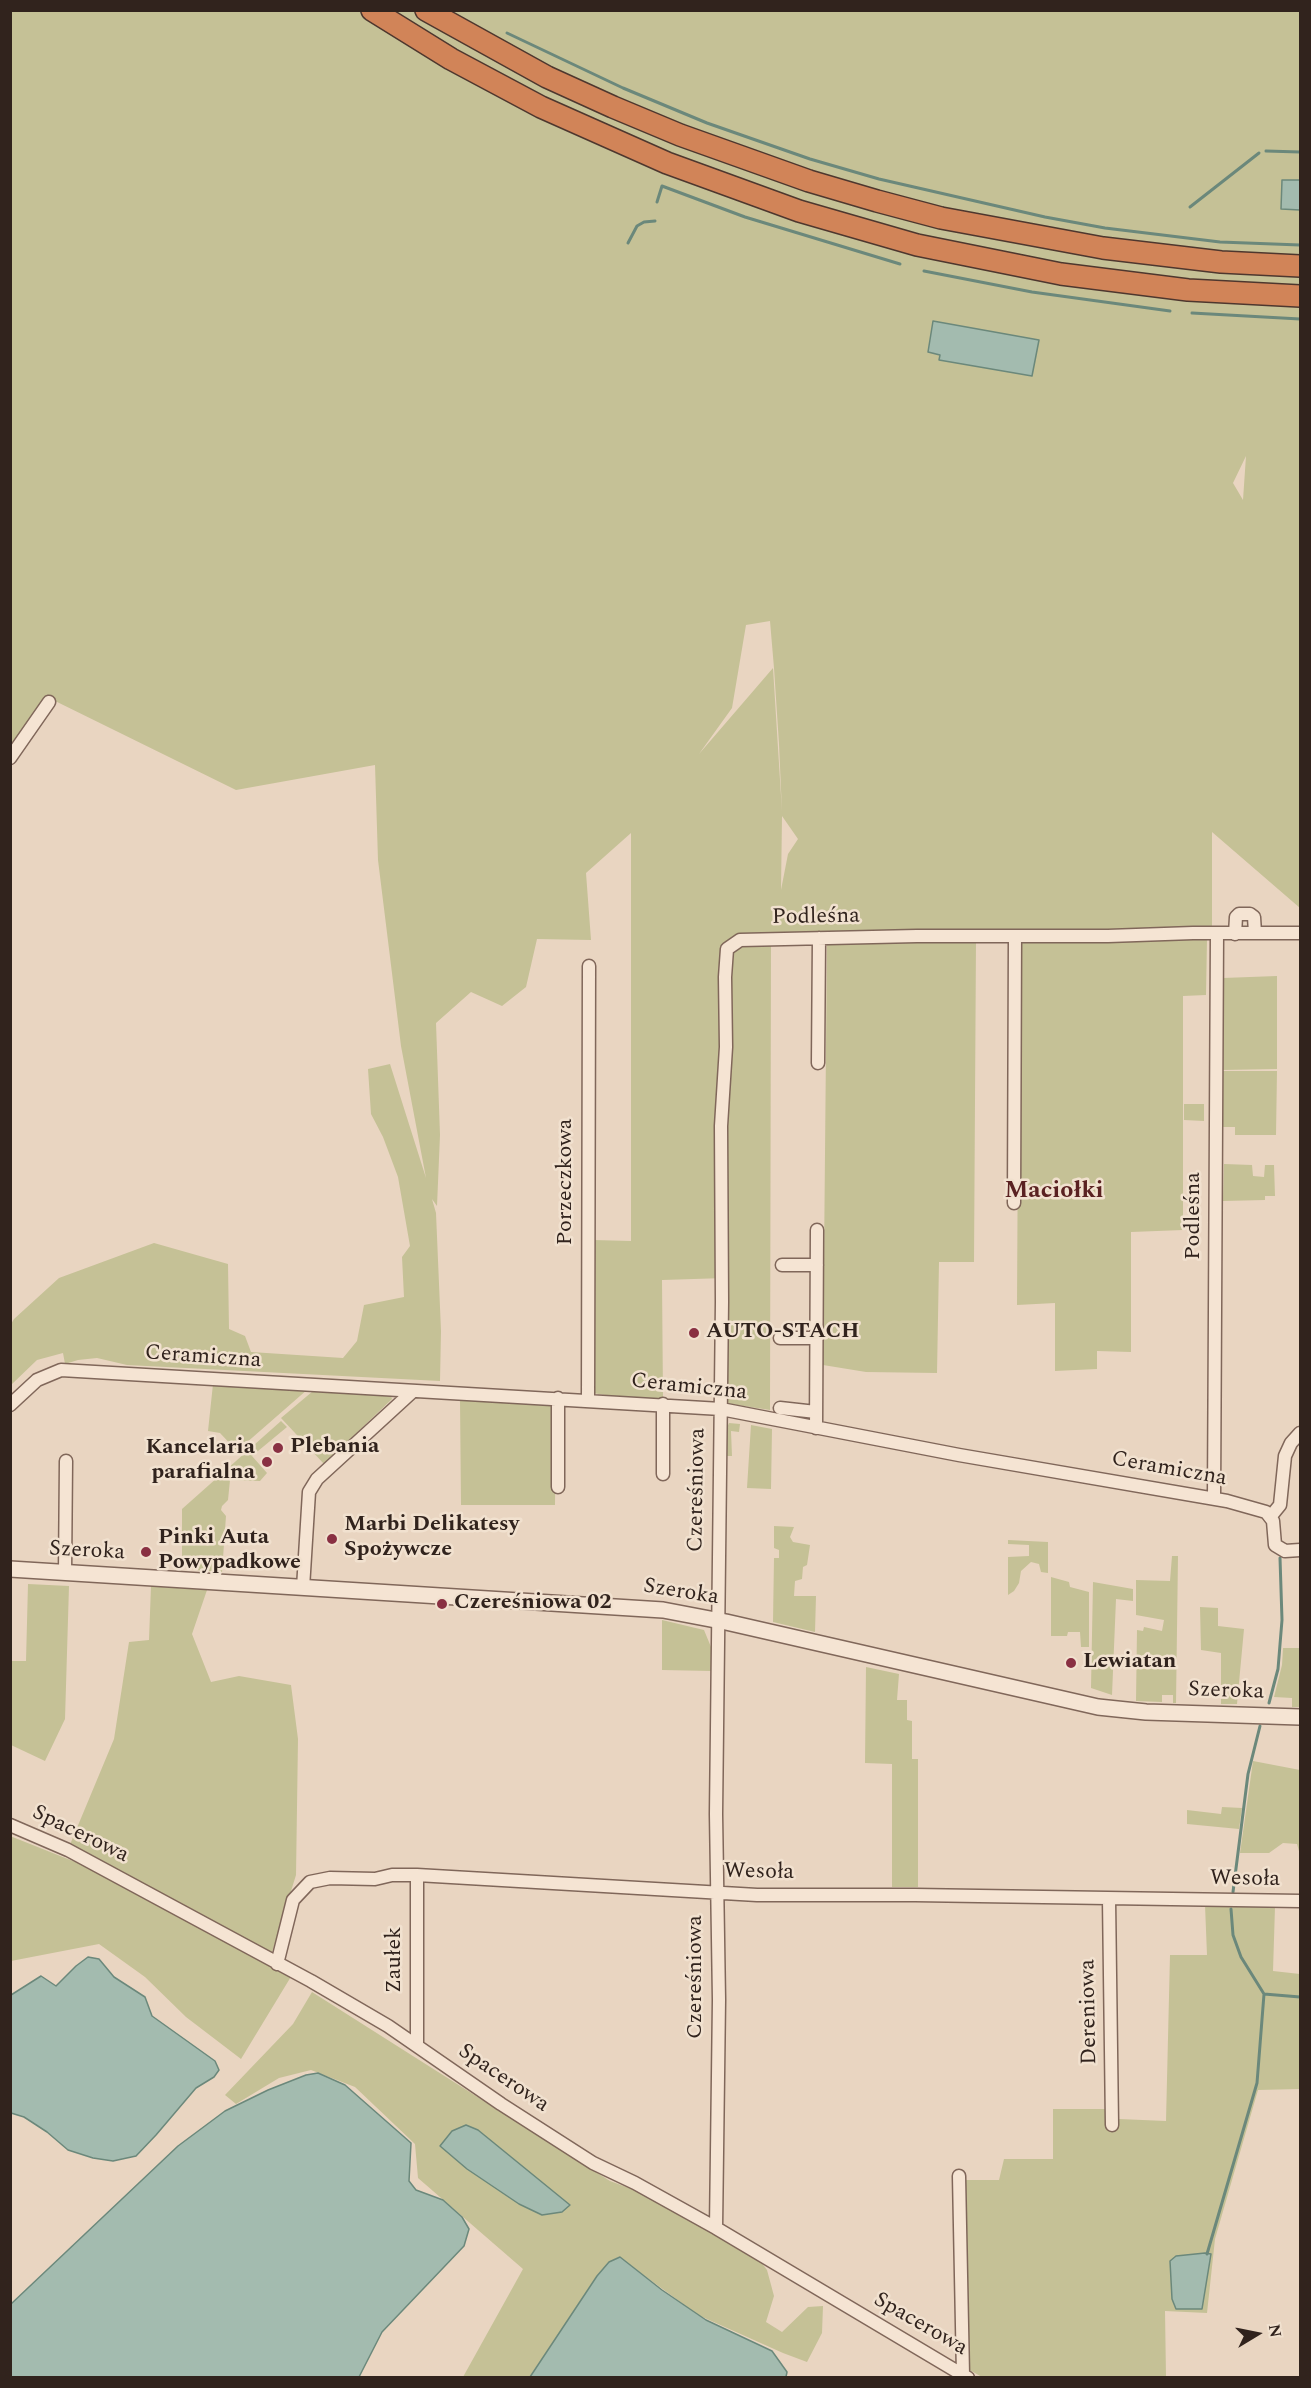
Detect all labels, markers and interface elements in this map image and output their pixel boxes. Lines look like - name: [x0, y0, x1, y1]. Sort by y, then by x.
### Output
- street label: Podleśna: [772, 904, 860, 932]
- street label: Porzeczkowa: [554, 1118, 580, 1246]
- street label: Podleśna: [1182, 1172, 1208, 1260]
- district label: Maciołki: [1004, 1178, 1104, 1206]
- place label: AUTO-STACH: [706, 1320, 859, 1346]
- marker: AUTO-STACH: [687, 1326, 701, 1340]
- street label: Ceramiczna: [144, 1341, 262, 1375]
- street label: Ceramiczna: [630, 1369, 748, 1407]
- street label: Czereśniowa: [684, 1428, 712, 1552]
- place label: Plebania: [290, 1435, 379, 1461]
- place label: Kancelaria parafialna: [145, 1436, 255, 1488]
- marker: Plebania: [271, 1441, 285, 1455]
- street label: Ceramiczna: [1109, 1447, 1229, 1493]
- marker: Kancelaria parafialna: [260, 1455, 274, 1469]
- place label: Marbi Delikatesy Spożywcze: [344, 1513, 519, 1564]
- place label: Pinki Auta Powypadkowe: [158, 1526, 301, 1578]
- marker: Marbi Delikatesy Spożywcze: [325, 1532, 339, 1546]
- street label: Szeroka: [48, 1537, 126, 1567]
- marker: Pinki Auta Powypadkowe: [139, 1545, 153, 1559]
- street label: Szeroka: [641, 1574, 721, 1612]
- place label: Czereśniowa 02: [454, 1591, 612, 1617]
- marker: Czereśniowa 02: [435, 1597, 449, 1611]
- place label: Lewiatan: [1083, 1650, 1176, 1676]
- marker: Lewiatan: [1064, 1656, 1078, 1670]
- street label: Szeroka: [1187, 1677, 1265, 1707]
- street label: Spacerowa: [27, 1800, 133, 1870]
- street label: Wesoła: [724, 1859, 794, 1887]
- street label: Wesoła: [1210, 1866, 1280, 1894]
- street label: Czereśniowa: [684, 1915, 710, 2039]
- street label: Zaułek: [383, 1927, 409, 1993]
- street label: Dereniowa: [1076, 1959, 1104, 2065]
- street label: Spacerowa: [452, 2039, 554, 2119]
- street label: Spacerowa: [868, 2288, 972, 2362]
- north arrow: [1227, 2304, 1287, 2364]
- text: N: [1262, 2322, 1288, 2339]

